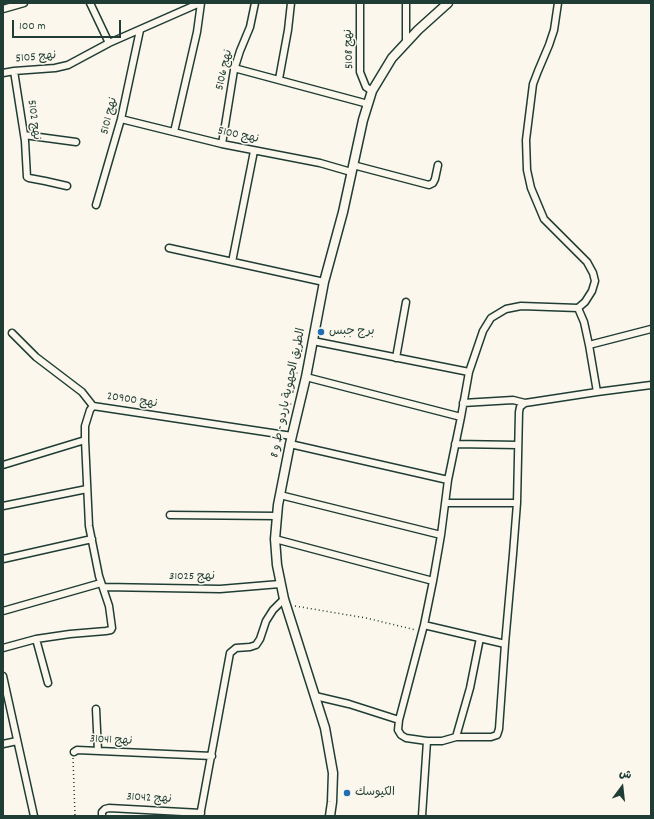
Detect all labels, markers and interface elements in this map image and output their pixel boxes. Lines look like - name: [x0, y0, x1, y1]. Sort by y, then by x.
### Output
- scale bar: [14, 12, 123, 38]
- text: 100 m: [19, 18, 46, 35]
- street label: نهج 5108: [342, 29, 358, 69]
- street label: نهج 5106: [213, 48, 237, 92]
- street label: نهج 5105: [15, 49, 57, 67]
- street label: نهج 5101: [98, 96, 122, 136]
- street label: نهج 5102: [23, 99, 43, 141]
- street label: نهج 5100: [216, 125, 260, 147]
- place label: برج جبس: [329, 325, 374, 339]
- street label: الطريق الجهوية باردو - ط و 8: [268, 327, 310, 459]
- marker: برج جبس: [316, 327, 326, 337]
- street label: نهج 20900: [106, 390, 158, 412]
- street label: نهج 31025: [169, 570, 215, 584]
- street label: نهج 31041: [89, 733, 133, 749]
- text: ش: [617, 766, 633, 785]
- north arrow: [602, 767, 642, 807]
- place label: الكيوسك: [355, 786, 395, 800]
- marker: الكيوسك: [342, 788, 352, 798]
- street label: نهج 31042: [126, 791, 172, 807]

